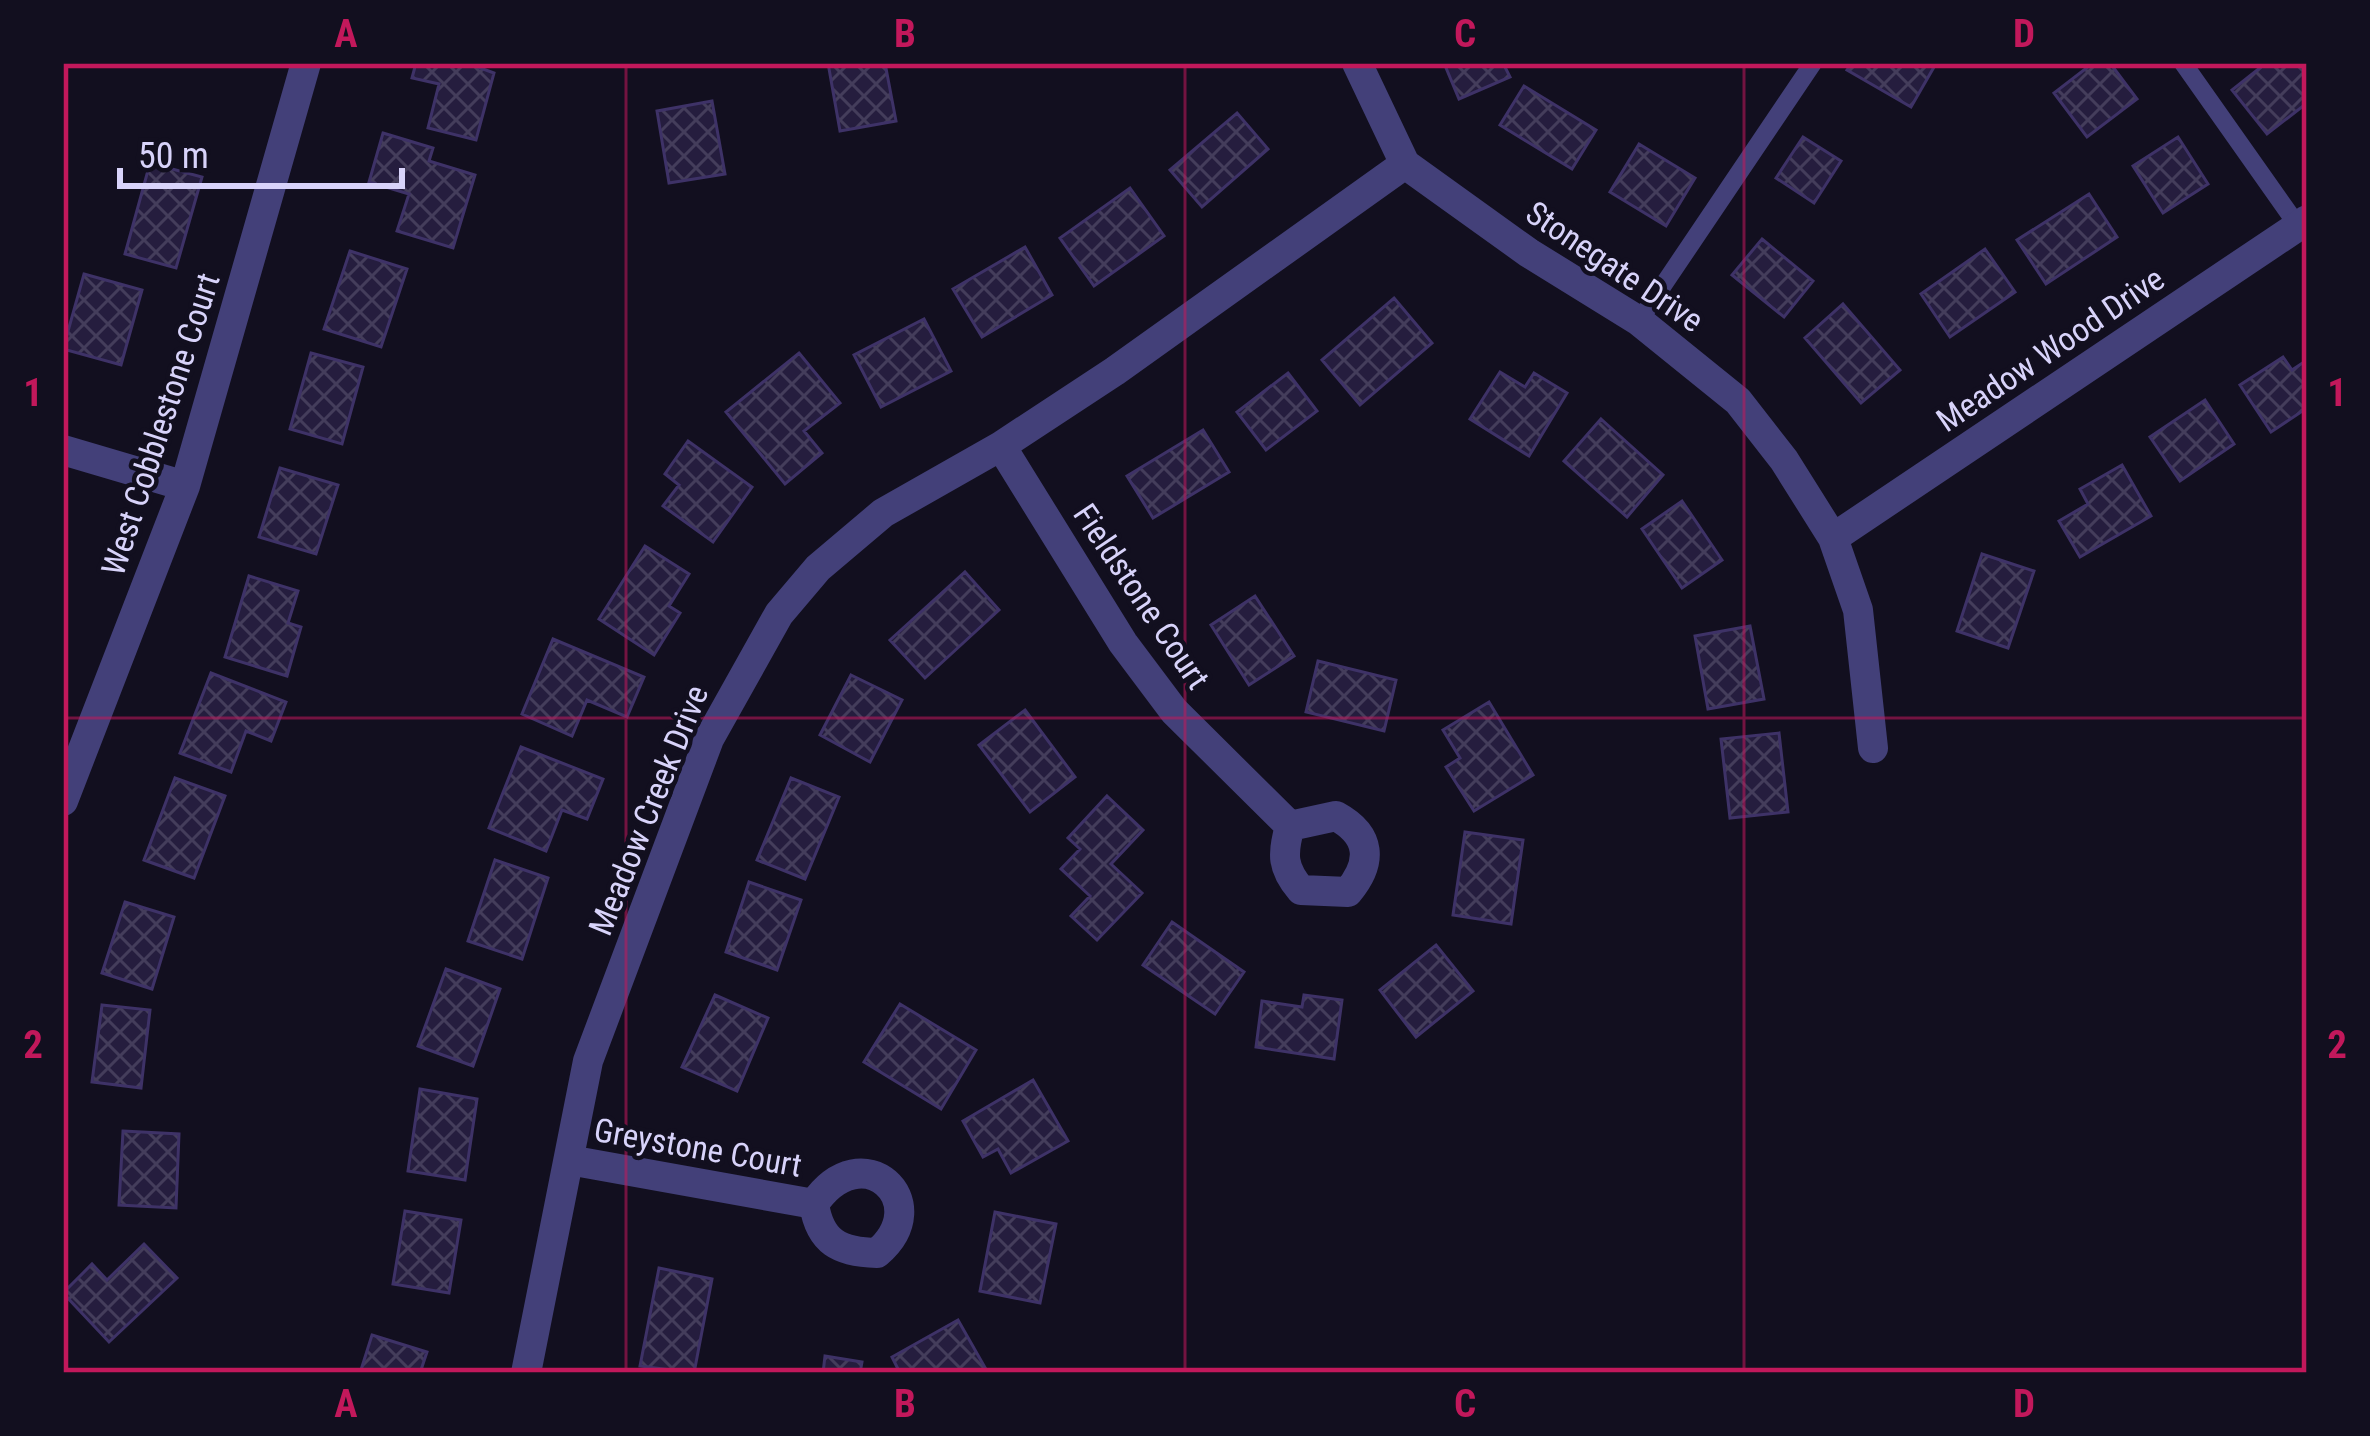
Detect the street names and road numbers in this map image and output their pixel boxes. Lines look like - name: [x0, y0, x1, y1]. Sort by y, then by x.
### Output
- street label: Stonegate Drive: [1519, 193, 1711, 340]
- street label: Meadow Wood Drive: [1929, 259, 2171, 440]
- street label: West Cobblestone Court: [93, 268, 228, 580]
- street label: Fieldstone Court: [1065, 496, 1218, 696]
- street label: Meadow Creek Drive: [581, 680, 716, 941]
- street label: Greystone Court: [591, 1110, 805, 1185]

